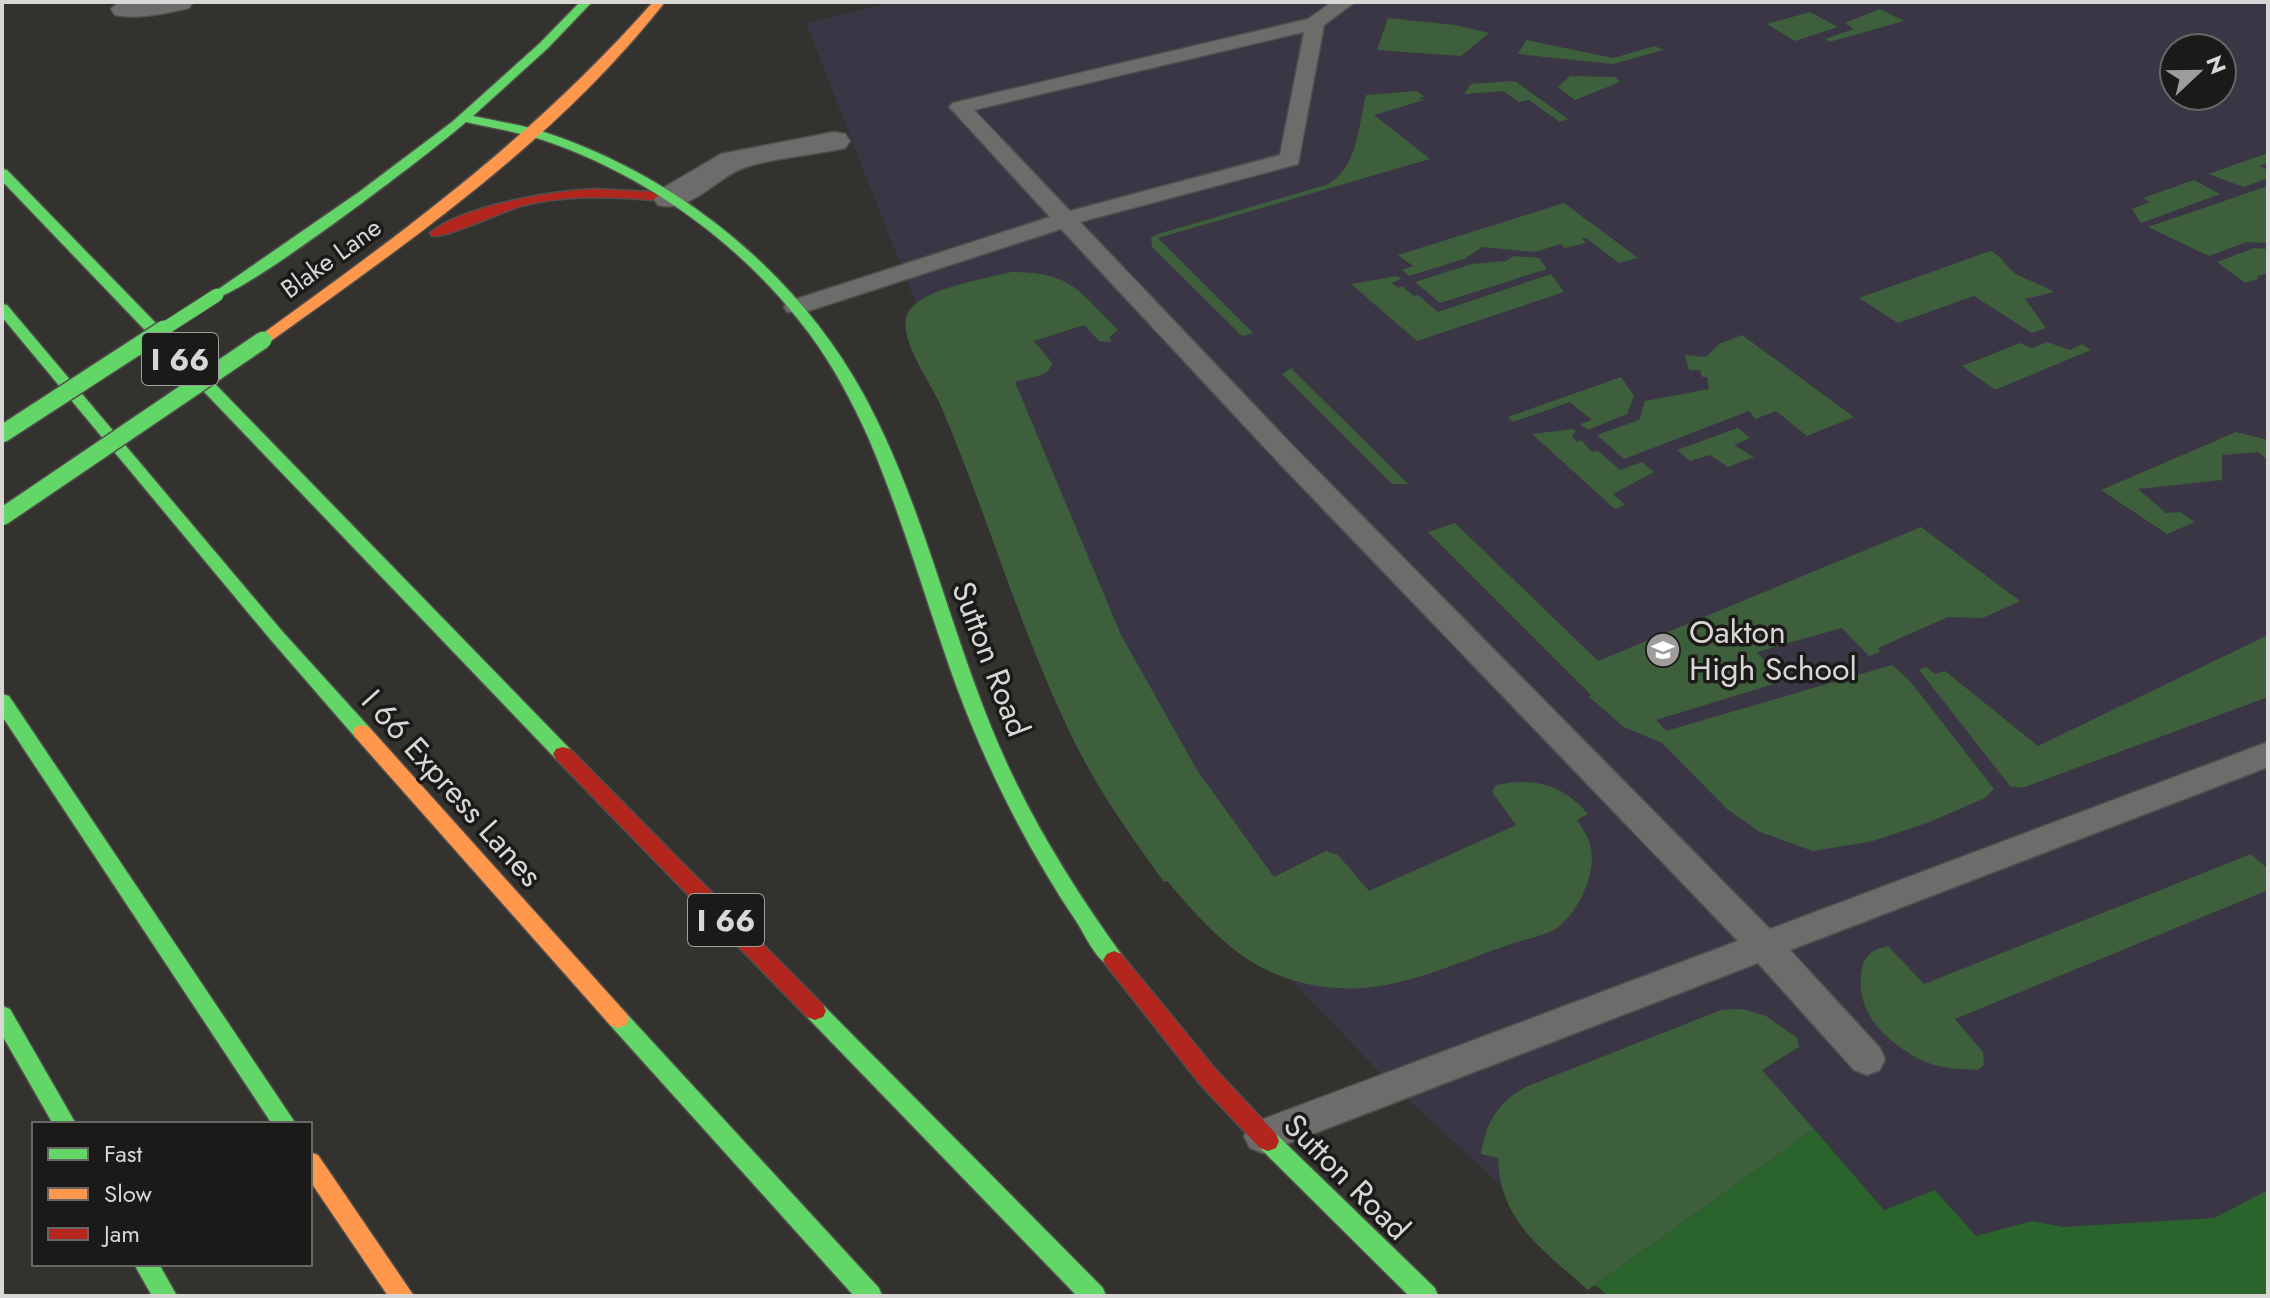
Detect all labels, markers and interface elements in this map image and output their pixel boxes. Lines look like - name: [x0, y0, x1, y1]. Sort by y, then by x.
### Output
- north arrow: [2158, 32, 2238, 112]
- text: N: [2198, 50, 2235, 79]
- street label: Blake Lane: [273, 208, 389, 308]
- road number: I 66: [142, 333, 218, 385]
- street label: Sutton Road: [940, 575, 1042, 743]
- place label: Oakton High School: [1689, 609, 1857, 692]
- school or university icon: Oakton High School: [1644, 631, 1682, 669]
- street label: I 66 Express Lanes: [351, 679, 553, 897]
- road number: I 66: [688, 894, 764, 946]
- street label: Sutton Road: [1273, 1103, 1421, 1251]
- legend: [32, 1122, 312, 1266]
- text: Fast: [104, 1136, 142, 1171]
- text: Slow: [104, 1176, 152, 1211]
- text: Jam: [101, 1216, 140, 1251]

